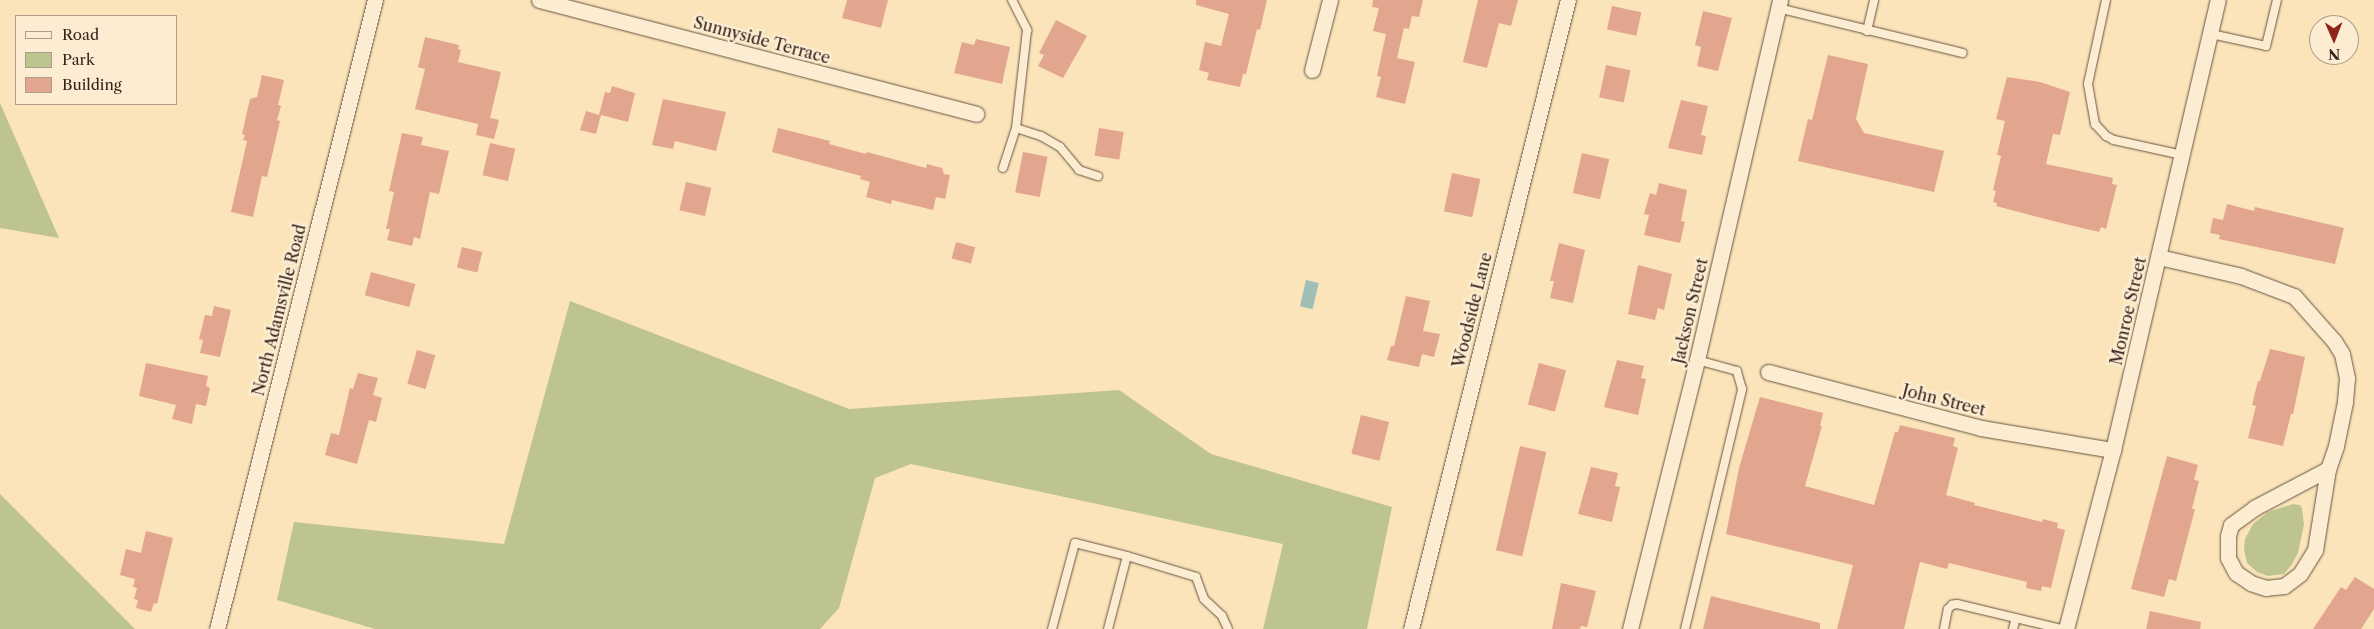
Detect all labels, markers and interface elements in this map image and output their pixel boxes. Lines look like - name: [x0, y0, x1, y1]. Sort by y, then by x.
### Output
- street label: Sunnyside Terrace: [691, 12, 833, 68]
- legend: [15, 15, 178, 105]
- north arrow: [2309, 15, 2359, 65]
- text: Road: [62, 25, 99, 44]
- text: N: [2328, 45, 2340, 63]
- text: Park: [62, 50, 95, 69]
- text: Building: [62, 75, 122, 94]
- street label: North Adamsville Road: [248, 222, 310, 398]
- street label: Woodside Lane: [1448, 250, 1496, 370]
- street label: Monroe Street: [2106, 255, 2150, 367]
- street label: Jackson Street: [1669, 256, 1711, 366]
- street label: John Street: [1900, 380, 1988, 420]

